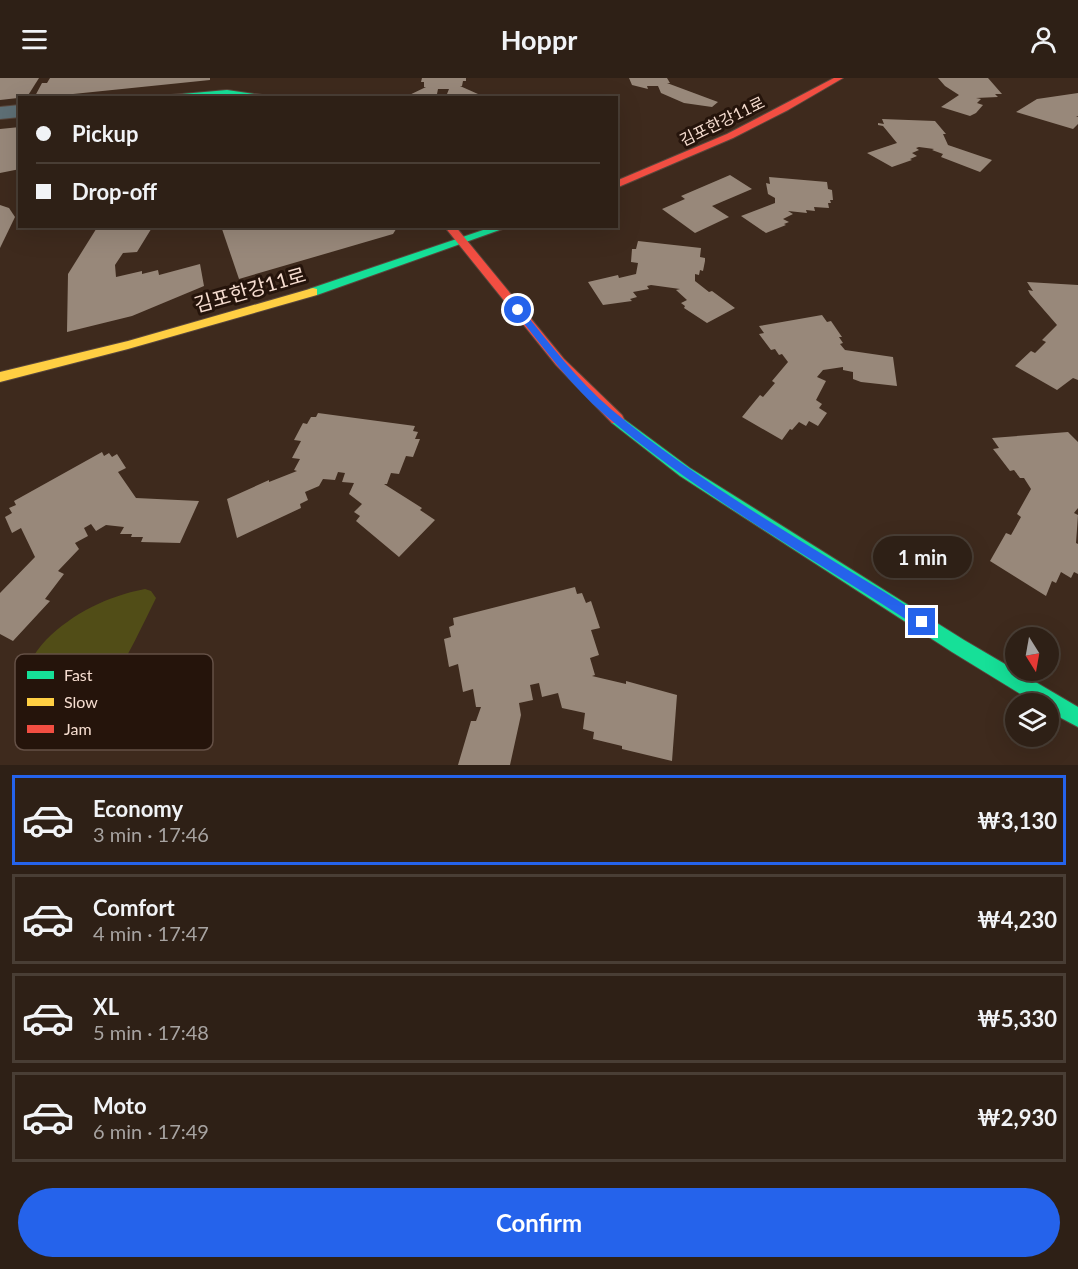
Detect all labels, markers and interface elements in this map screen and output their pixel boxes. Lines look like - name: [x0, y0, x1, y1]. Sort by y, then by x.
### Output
- icon: menu: [18, 23, 51, 56]
- text: Hoppr: [501, 23, 577, 56]
- icon: person: [1027, 23, 1060, 56]
- street label: 김포한강11로: [676, 92, 768, 149]
- text: Pickup: [72, 120, 138, 147]
- text: Drop-off: [72, 178, 157, 205]
- street label: 김포한강11로: [191, 262, 308, 316]
- route start: [504, 296, 531, 323]
- callout: 1 min: [872, 535, 972, 577]
- text: 1 min: [898, 545, 947, 569]
- route end: [908, 608, 935, 635]
- north arrow: [1005, 627, 1059, 681]
- map controls: [1005, 627, 1059, 747]
- legend: [15, 654, 213, 750]
- text: Fast: [64, 665, 93, 684]
- text: Slow: [64, 692, 98, 711]
- button: layers: [1005, 693, 1059, 747]
- text: Jam: [64, 719, 92, 738]
- icon: car: [21, 793, 75, 847]
- text: Economy: [93, 795, 183, 822]
- text: ₩3,130: [977, 807, 1057, 834]
- text: 3 min · 17:46: [93, 822, 209, 846]
- icon: car: [21, 892, 75, 946]
- text: Comfort: [93, 894, 175, 921]
- text: ₩4,230: [977, 906, 1057, 933]
- text: 4 min · 17:47: [93, 921, 209, 945]
- icon: car: [21, 991, 75, 1045]
- text: XL: [93, 993, 119, 1020]
- text: ₩5,330: [977, 1005, 1057, 1032]
- text: 5 min · 17:48: [93, 1020, 209, 1044]
- icon: car: [21, 1090, 75, 1144]
- text: Moto: [93, 1092, 147, 1119]
- text: ₩2,930: [977, 1104, 1057, 1131]
- text: 6 min · 17:49: [93, 1119, 209, 1143]
- button: Confirm: [18, 1188, 1060, 1257]

